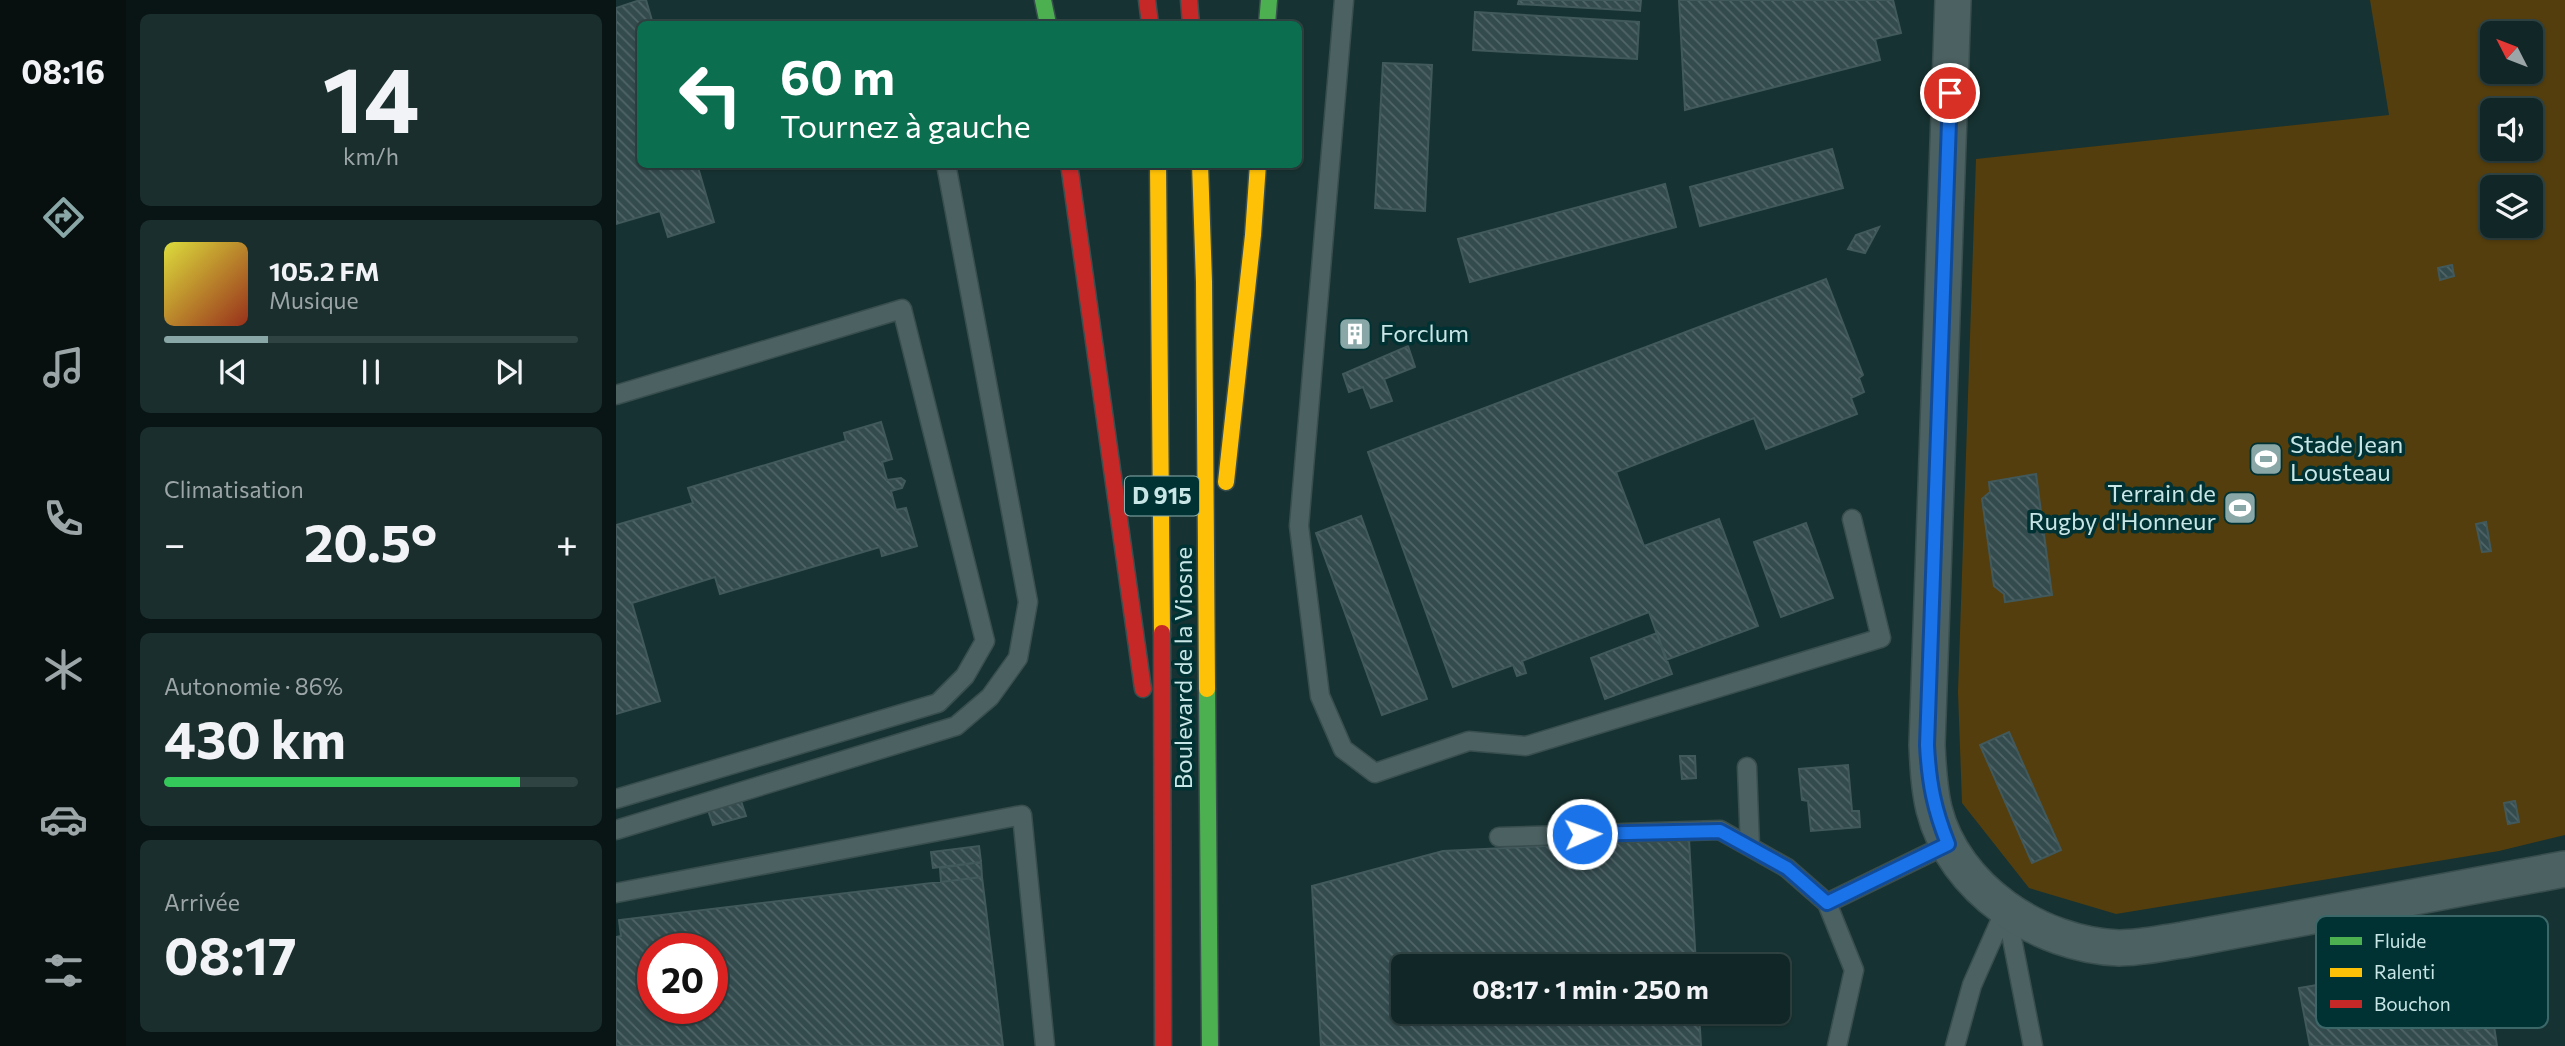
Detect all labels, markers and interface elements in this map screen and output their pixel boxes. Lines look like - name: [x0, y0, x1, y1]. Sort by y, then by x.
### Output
- north arrow: [2480, 21, 2543, 84]
- map controls: [2480, 21, 2543, 238]
- text: 14: [322, 40, 420, 152]
- text: 60 m: [780, 45, 895, 105]
- icon: left: [665, 49, 756, 140]
- text: 08:16: [21, 51, 105, 91]
- pin: [1920, 63, 1980, 123]
- icon: arrive: [1931, 74, 1969, 112]
- button: sound: [2480, 98, 2543, 161]
- text: Tournez à gauche: [780, 105, 1031, 145]
- text: km/h: [343, 142, 399, 170]
- button: layers: [2480, 175, 2543, 238]
- icon: directions: [39, 193, 88, 242]
- text: 105.2 FM: [269, 255, 380, 286]
- text: Musique: [269, 286, 359, 314]
- building icon: Forclum: [1336, 315, 1374, 353]
- place label: Forclum: [1380, 318, 1469, 347]
- icon: music: [39, 343, 88, 392]
- icon: previous: [214, 353, 252, 391]
- icon: pause: [352, 353, 390, 391]
- icon: next: [490, 353, 528, 391]
- place label: Stade Jean Lousteau: [2290, 429, 2403, 486]
- sports icon: Stade Jean Lousteau: [2247, 440, 2285, 478]
- text: Climatisation: [164, 475, 304, 503]
- road number: D 915: [1125, 476, 1199, 516]
- place label: Terrain de Rugby d'Honneur: [2029, 478, 2216, 535]
- sports icon: Terrain de Rugby d'Honneur: [2221, 489, 2259, 527]
- icon: phone: [39, 494, 88, 543]
- text: 20.5°: [304, 509, 437, 573]
- text: −: [164, 519, 186, 566]
- text: +: [556, 519, 578, 566]
- street label: Boulevard de la Viosne: [1168, 547, 1197, 789]
- icon: climate: [39, 645, 88, 694]
- text: Autonomie · 86%: [164, 672, 343, 700]
- text: 430 km: [164, 706, 346, 770]
- icon: car: [39, 795, 88, 844]
- position arrow: [1545, 797, 1619, 871]
- text: Arrivée: [164, 888, 240, 916]
- legend: [2316, 916, 2548, 1028]
- text: 08:17: [164, 922, 297, 986]
- text: Fluide: [2374, 929, 2426, 952]
- speed limit sign: 20: [637, 933, 728, 1024]
- icon: filters: [39, 946, 88, 995]
- text: Ralenti: [2374, 960, 2435, 983]
- text: 08:17 · 1 min · 250 m: [1472, 973, 1709, 1004]
- text: Bouchon: [2374, 992, 2451, 1015]

